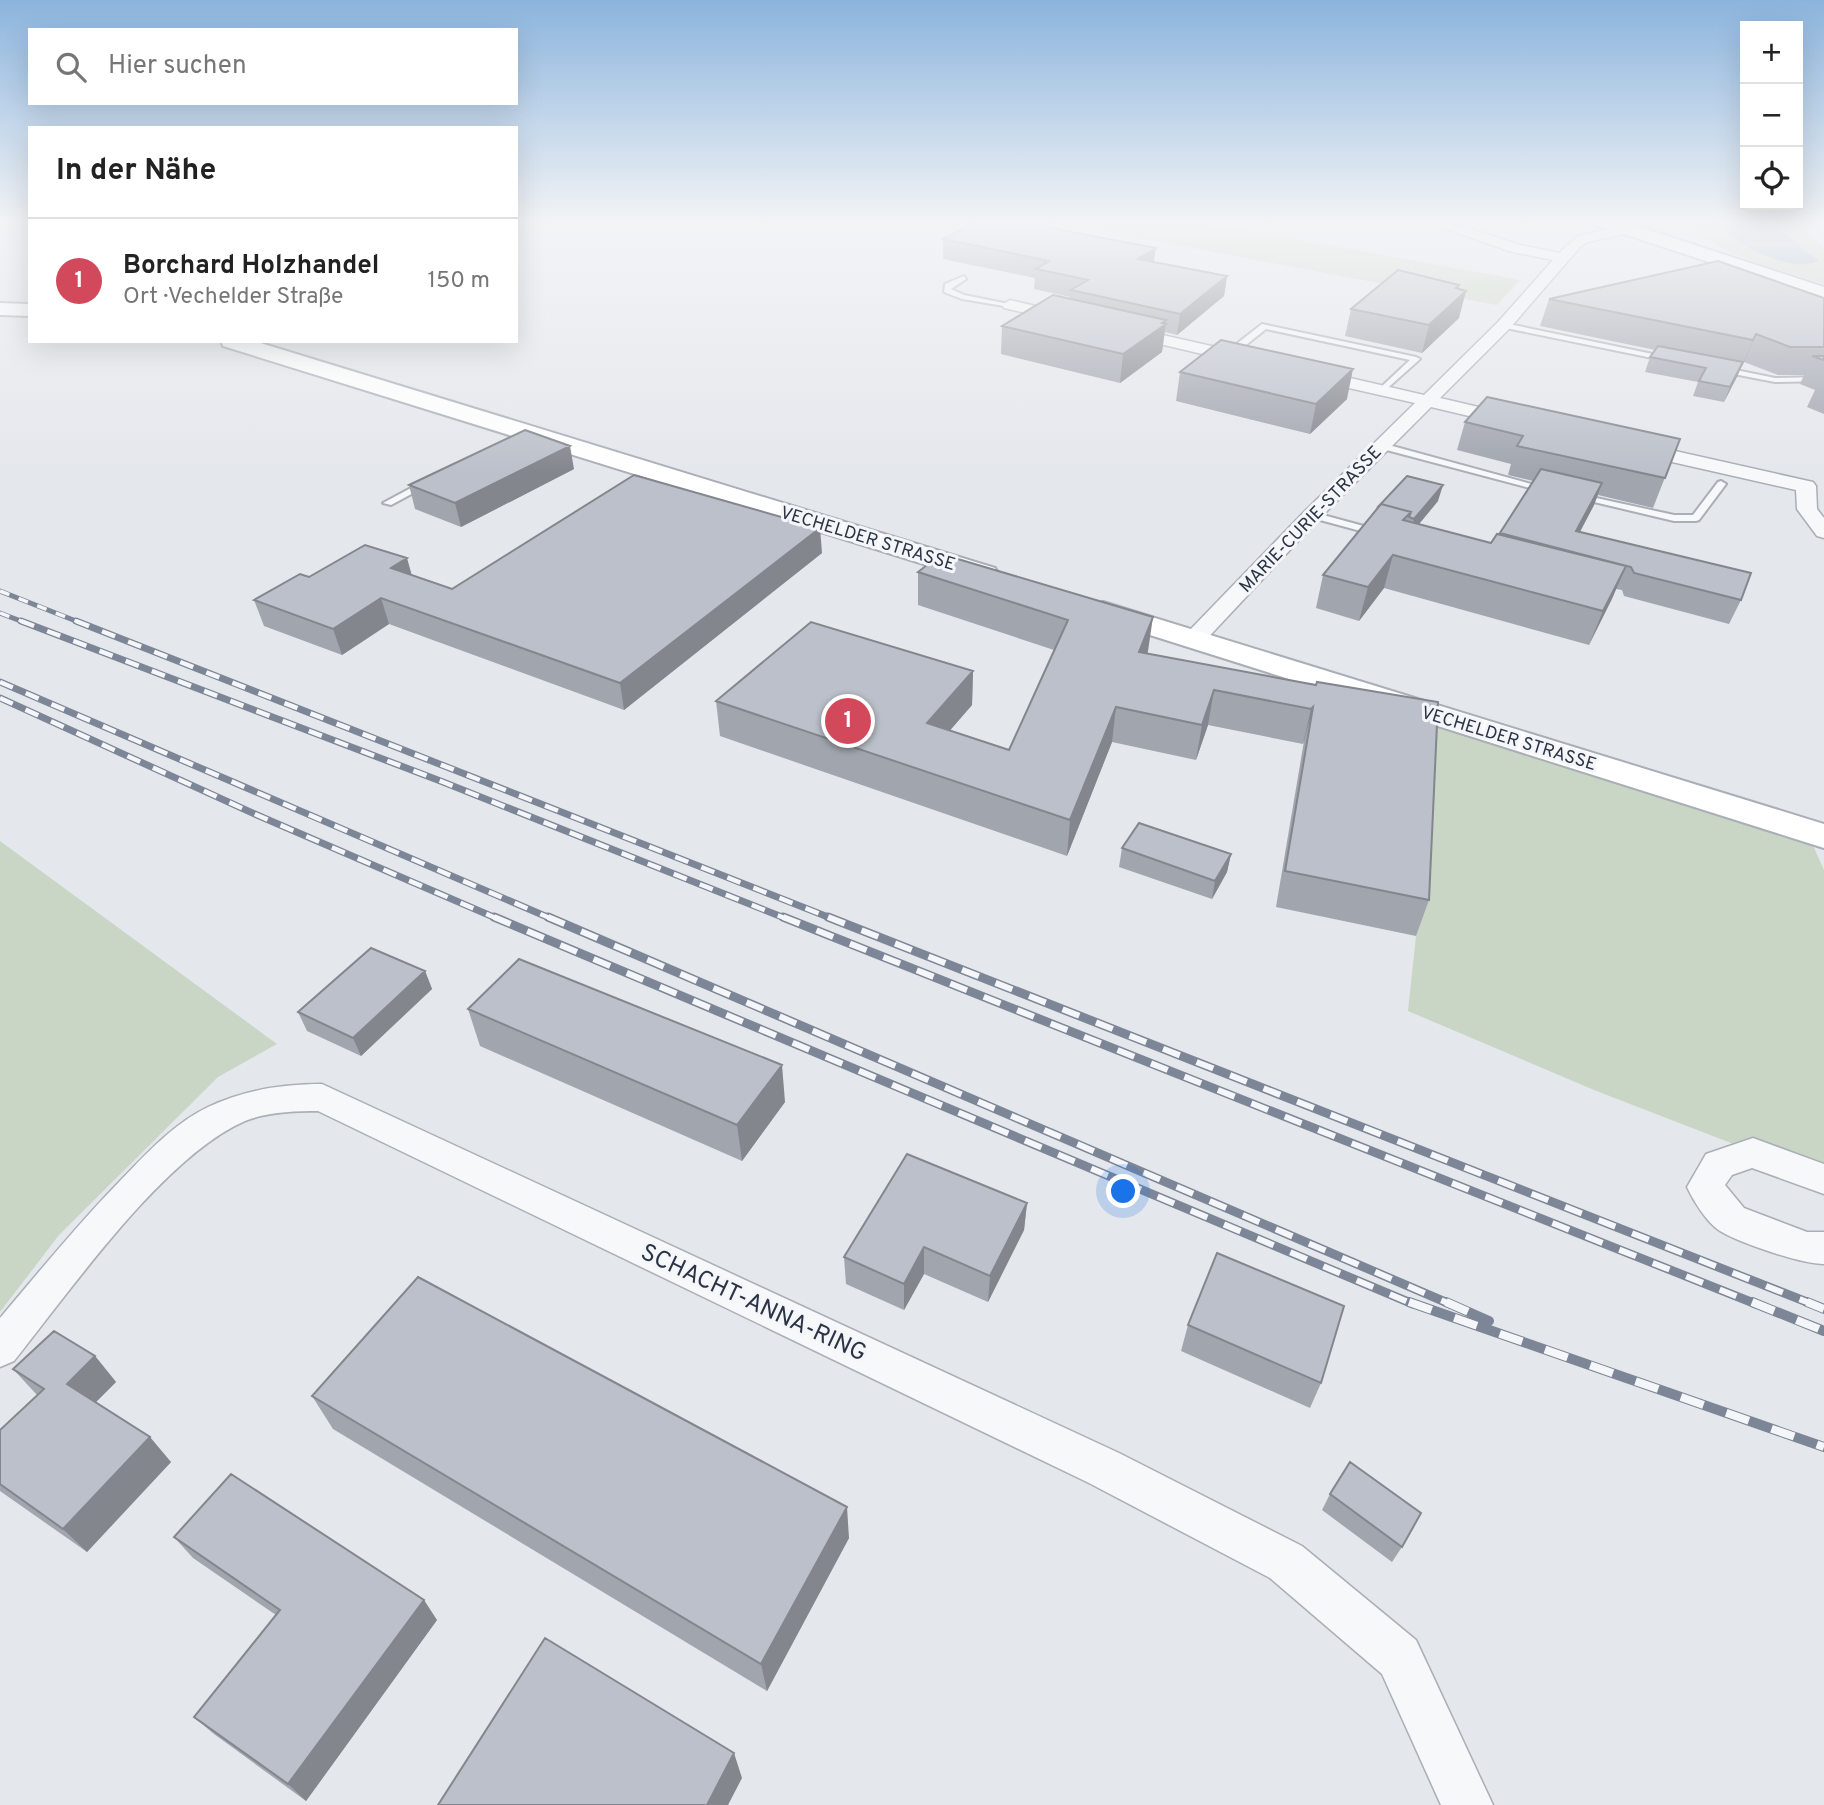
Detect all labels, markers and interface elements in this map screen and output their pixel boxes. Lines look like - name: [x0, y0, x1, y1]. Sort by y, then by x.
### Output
- map controls: [1740, 21, 1803, 210]
- button: +: [1740, 21, 1803, 84]
- search box: [28, 28, 518, 105]
- icon: search: [52, 48, 90, 86]
- text: Hier suchen: [108, 50, 247, 83]
- button: −: [1740, 84, 1803, 147]
- button: locate: [1740, 147, 1803, 210]
- text: In der Nähe: [56, 153, 216, 190]
- text: Borchard Holzhandel: [123, 250, 379, 283]
- text: 1: [74, 267, 84, 296]
- text: 150 m: [428, 267, 490, 296]
- text: Ort · Vechelder Straße: [123, 283, 343, 312]
- street label: MARIE-CURIE-STRASSE: [1235, 442, 1387, 598]
- street label: VECHELDER STRASSE: [777, 502, 958, 577]
- pin: 1: [825, 695, 871, 747]
- street label: VECHELDER STRASSE: [1418, 702, 1599, 777]
- your location: [1106, 1174, 1140, 1208]
- street label: SCHACHT-ANNA-RING: [635, 1238, 871, 1369]

